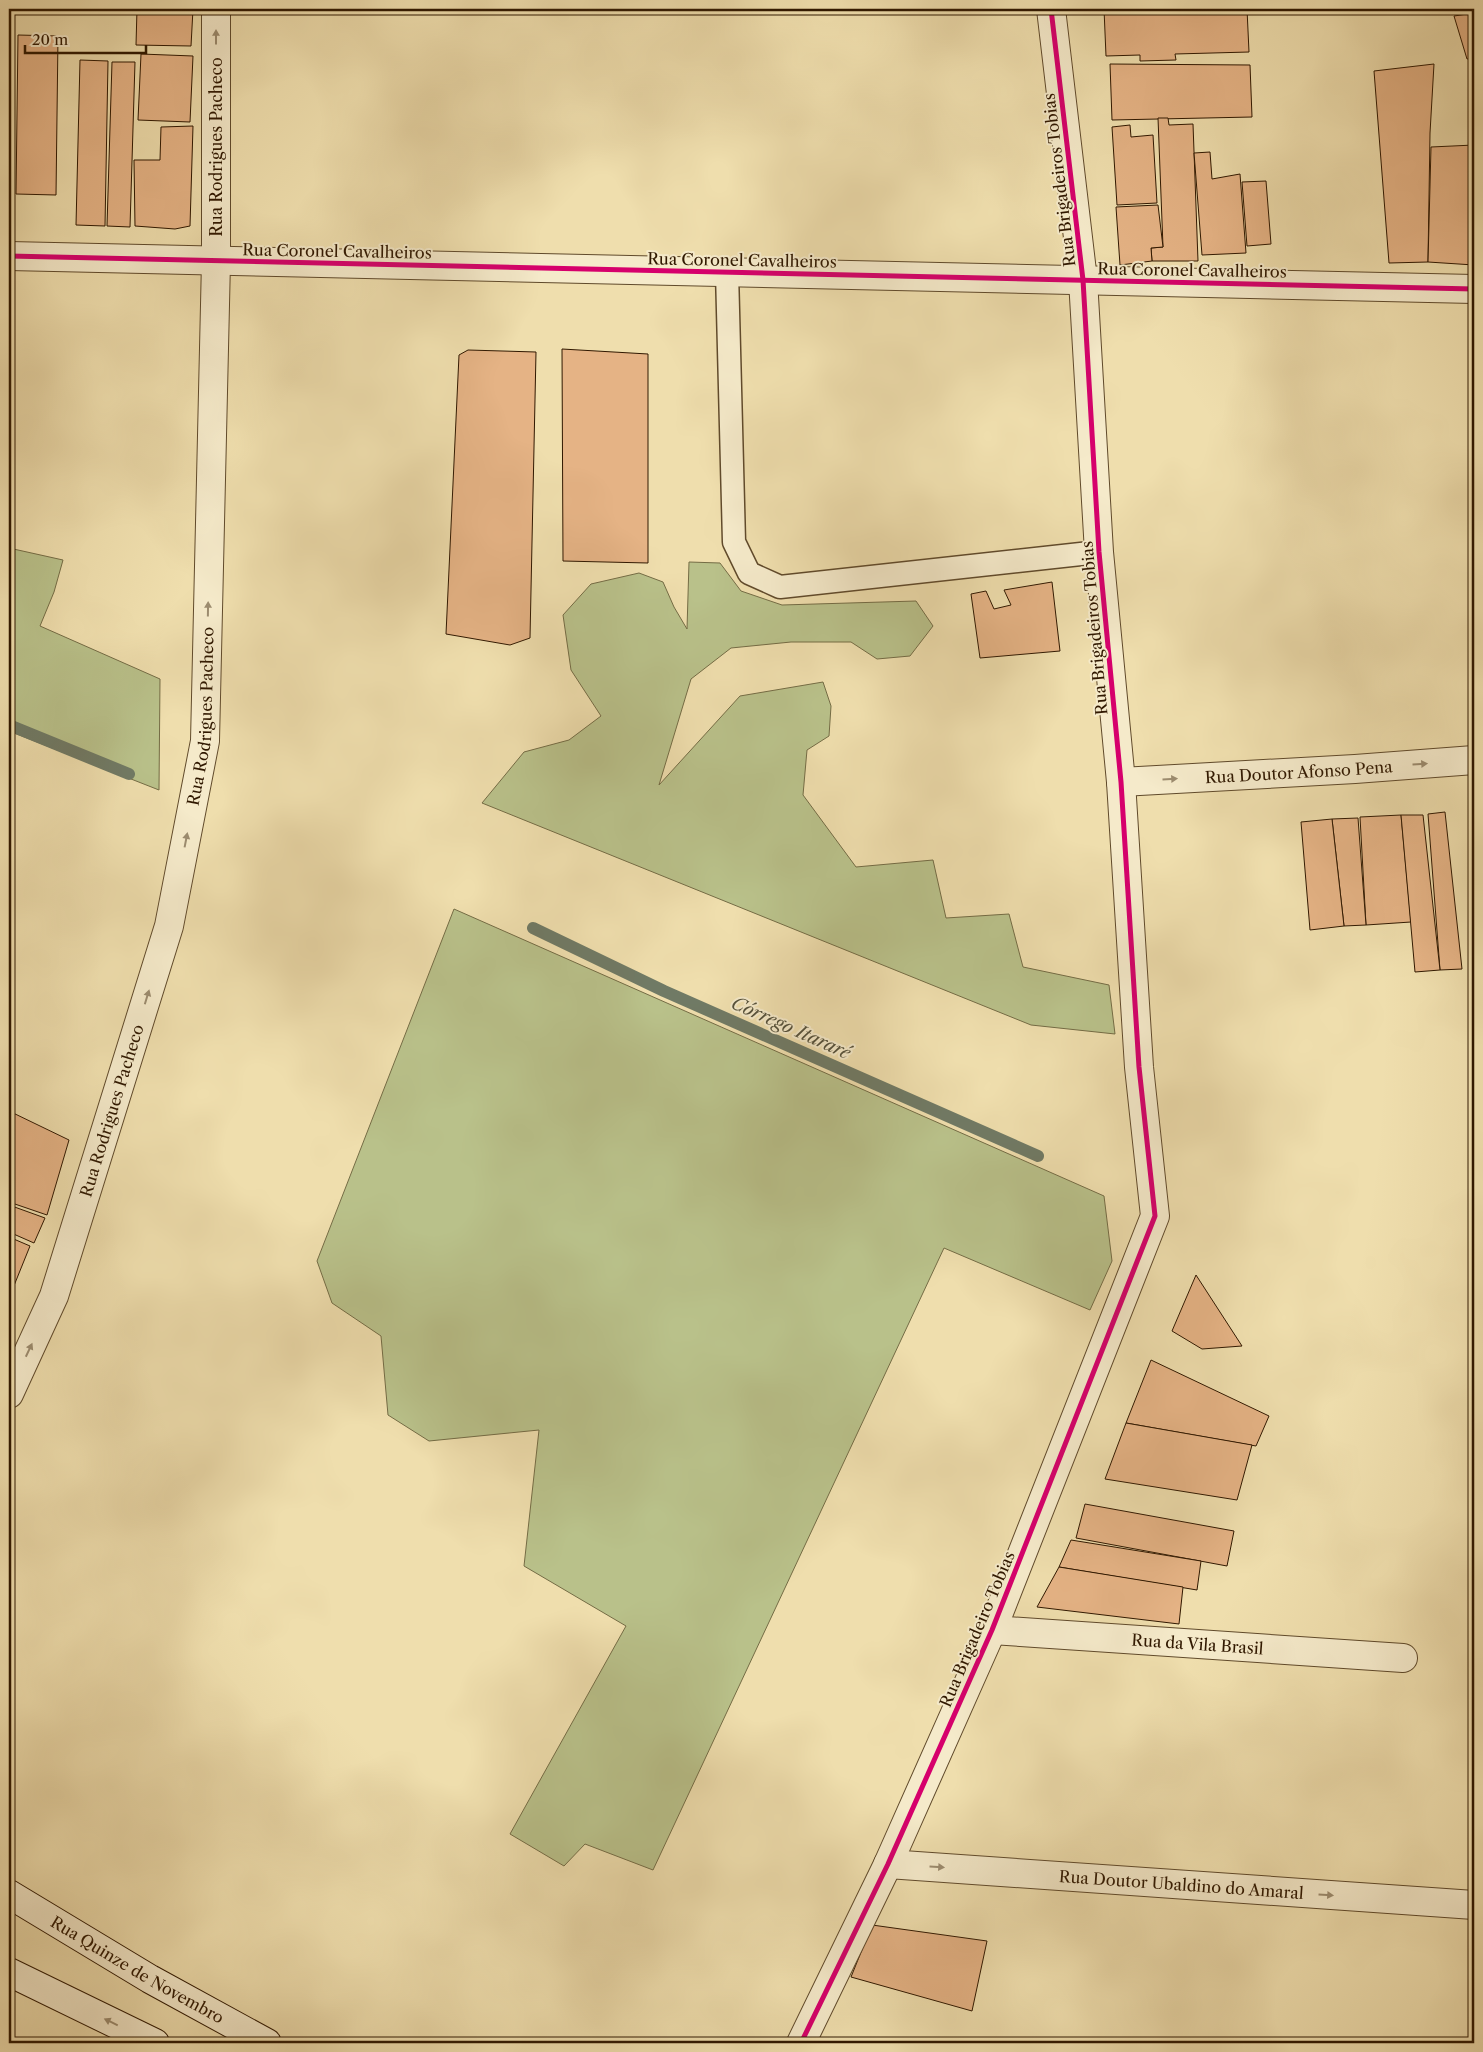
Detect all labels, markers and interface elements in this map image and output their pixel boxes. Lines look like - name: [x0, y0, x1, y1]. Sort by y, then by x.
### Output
- scale bar: [25, 22, 146, 54]
- one-way arrow: [212, 29, 220, 45]
- text: 20 m: [32, 30, 68, 49]
- street label: Rua Rodrigues Pacheco: [206, 57, 226, 237]
- street label: Rua Brigadeiros Tobias: [1038, 92, 1080, 268]
- street label: Rua Coronel Cavalheiros: [242, 239, 432, 263]
- street label: Rua Coronel Cavalheiros: [647, 248, 837, 272]
- street label: Rua Coronel Cavalheiros: [1097, 258, 1287, 282]
- street label: Rua Brigadeiros Tobias: [1076, 540, 1112, 716]
- one-way arrow: [204, 601, 212, 617]
- street label: Rua Rodrigues Pacheco: [183, 626, 218, 807]
- street label: Rua Doutor Afonso Pena: [1204, 756, 1394, 787]
- one-way arrow: [1412, 760, 1428, 768]
- one-way arrow: [1162, 775, 1178, 783]
- one-way arrow: [182, 832, 190, 847]
- one-way arrow: [144, 990, 151, 1005]
- water label: Córrego Itararé: [728, 992, 855, 1065]
- street label: Rua Rodrigues Pacheco: [75, 1022, 148, 1199]
- one-way arrow: [25, 1343, 33, 1357]
- street label: Rua Brigadeiro Tobias: [935, 1548, 1019, 1710]
- street label: Rua da Vila Brasil: [1131, 1630, 1264, 1658]
- one-way arrow: [929, 1864, 945, 1872]
- street label: Rua Doutor Ubaldino do Amaral: [1058, 1866, 1305, 1903]
- one-way arrow: [1318, 1891, 1334, 1899]
- street label: Rua Quinze de Novembro: [47, 1912, 228, 2028]
- one-way arrow: [104, 2018, 119, 2026]

